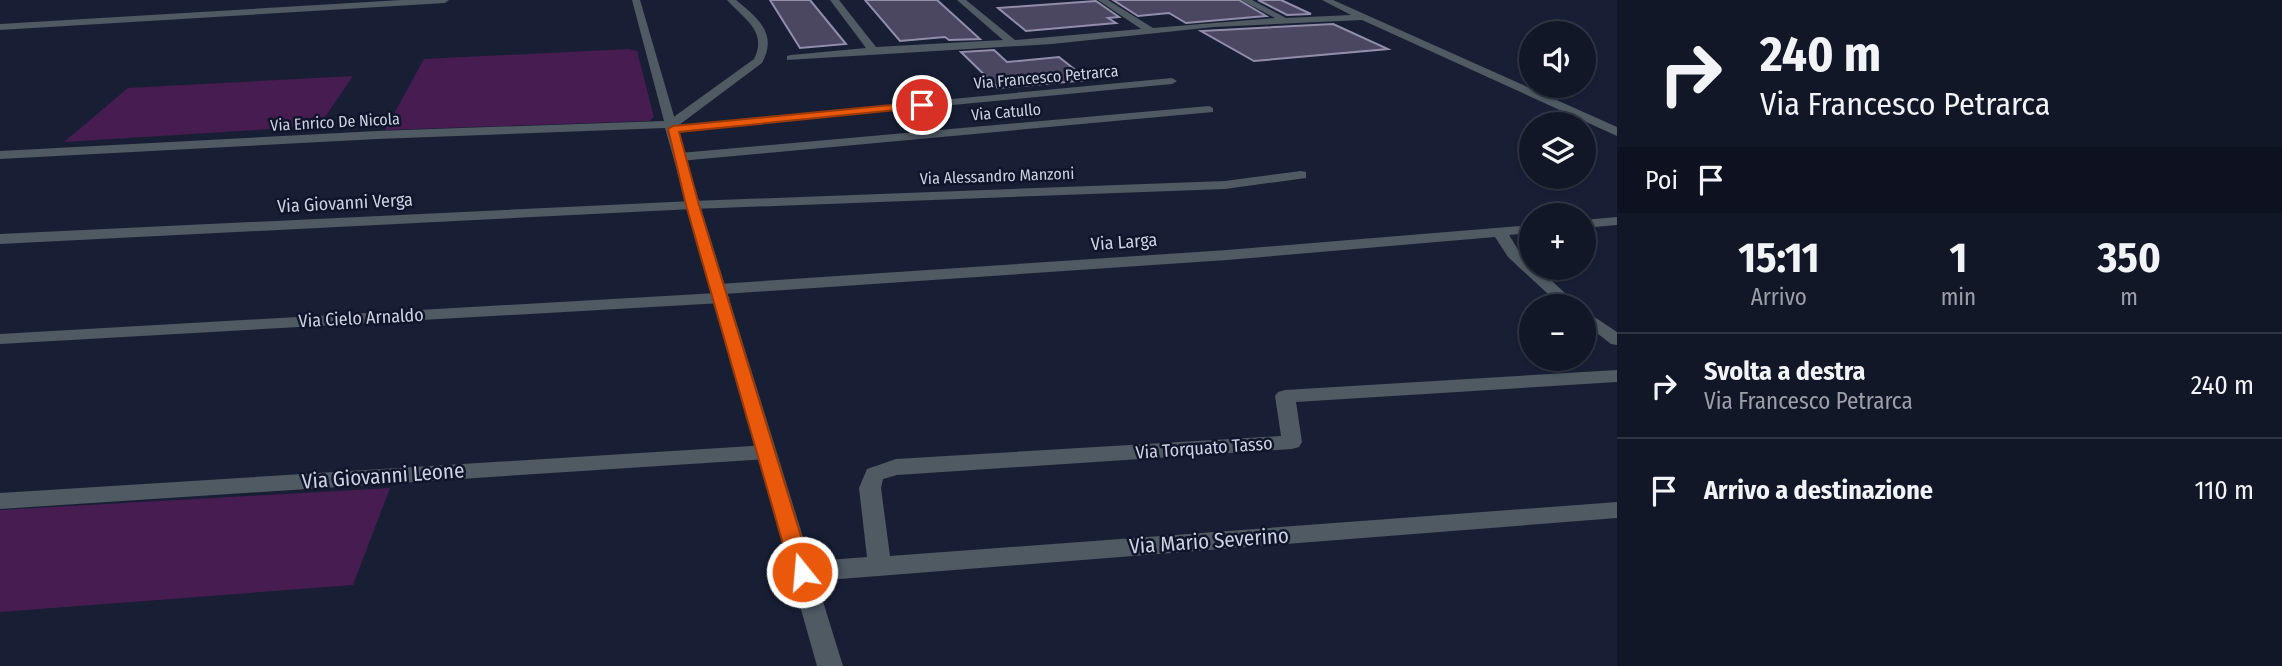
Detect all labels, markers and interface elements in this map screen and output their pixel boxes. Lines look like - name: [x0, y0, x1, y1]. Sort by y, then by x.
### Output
- map controls: [1519, 21, 1596, 371]
- button: sound: [1519, 21, 1596, 98]
- text: 240 m: [1760, 25, 1881, 84]
- icon: right: [1645, 28, 1736, 119]
- street label: Via Francesco Petrarca: [973, 61, 1119, 93]
- pin: [892, 75, 952, 135]
- text: Via Francesco Petrarca: [1760, 85, 2050, 123]
- icon: arrive: [903, 86, 941, 124]
- street label: Via Catullo: [970, 99, 1042, 125]
- street label: Via Enrico De Nicola: [270, 109, 400, 135]
- button: layers: [1519, 112, 1596, 189]
- icon: arrive: [1692, 161, 1730, 199]
- street label: Via Alessandro Manzoni: [919, 164, 1075, 188]
- text: Poi: [1645, 165, 1678, 196]
- street label: Via Giovanni Verga: [277, 188, 414, 218]
- button: +: [1519, 203, 1596, 280]
- street label: Via Larga: [1090, 229, 1158, 255]
- text: 15:11: [1738, 233, 1820, 283]
- text: 1: [1950, 233, 1967, 283]
- text: 350: [2097, 233, 2161, 283]
- text: Arrivo: [1751, 283, 1807, 311]
- text: min: [1941, 283, 1976, 311]
- text: m: [2120, 283, 2138, 311]
- button: −: [1519, 294, 1596, 371]
- street label: Via Cielo Arnaldo: [298, 304, 424, 332]
- text: Svolta a destra: [1704, 356, 1865, 387]
- icon: right: [1645, 367, 1683, 405]
- text: 240 m: [2191, 370, 2254, 401]
- text: Via Francesco Petrarca: [1704, 387, 1913, 415]
- street label: Via Torquato Tasso: [1135, 432, 1273, 464]
- street label: Via Giovanni Leone: [301, 457, 465, 495]
- icon: arrive: [1645, 472, 1683, 510]
- text: Arrivo a destinazione: [1704, 475, 1933, 506]
- text: 110 m: [2194, 475, 2254, 506]
- street label: Via Mario Severino: [1128, 522, 1290, 560]
- position arrow: [765, 535, 839, 609]

